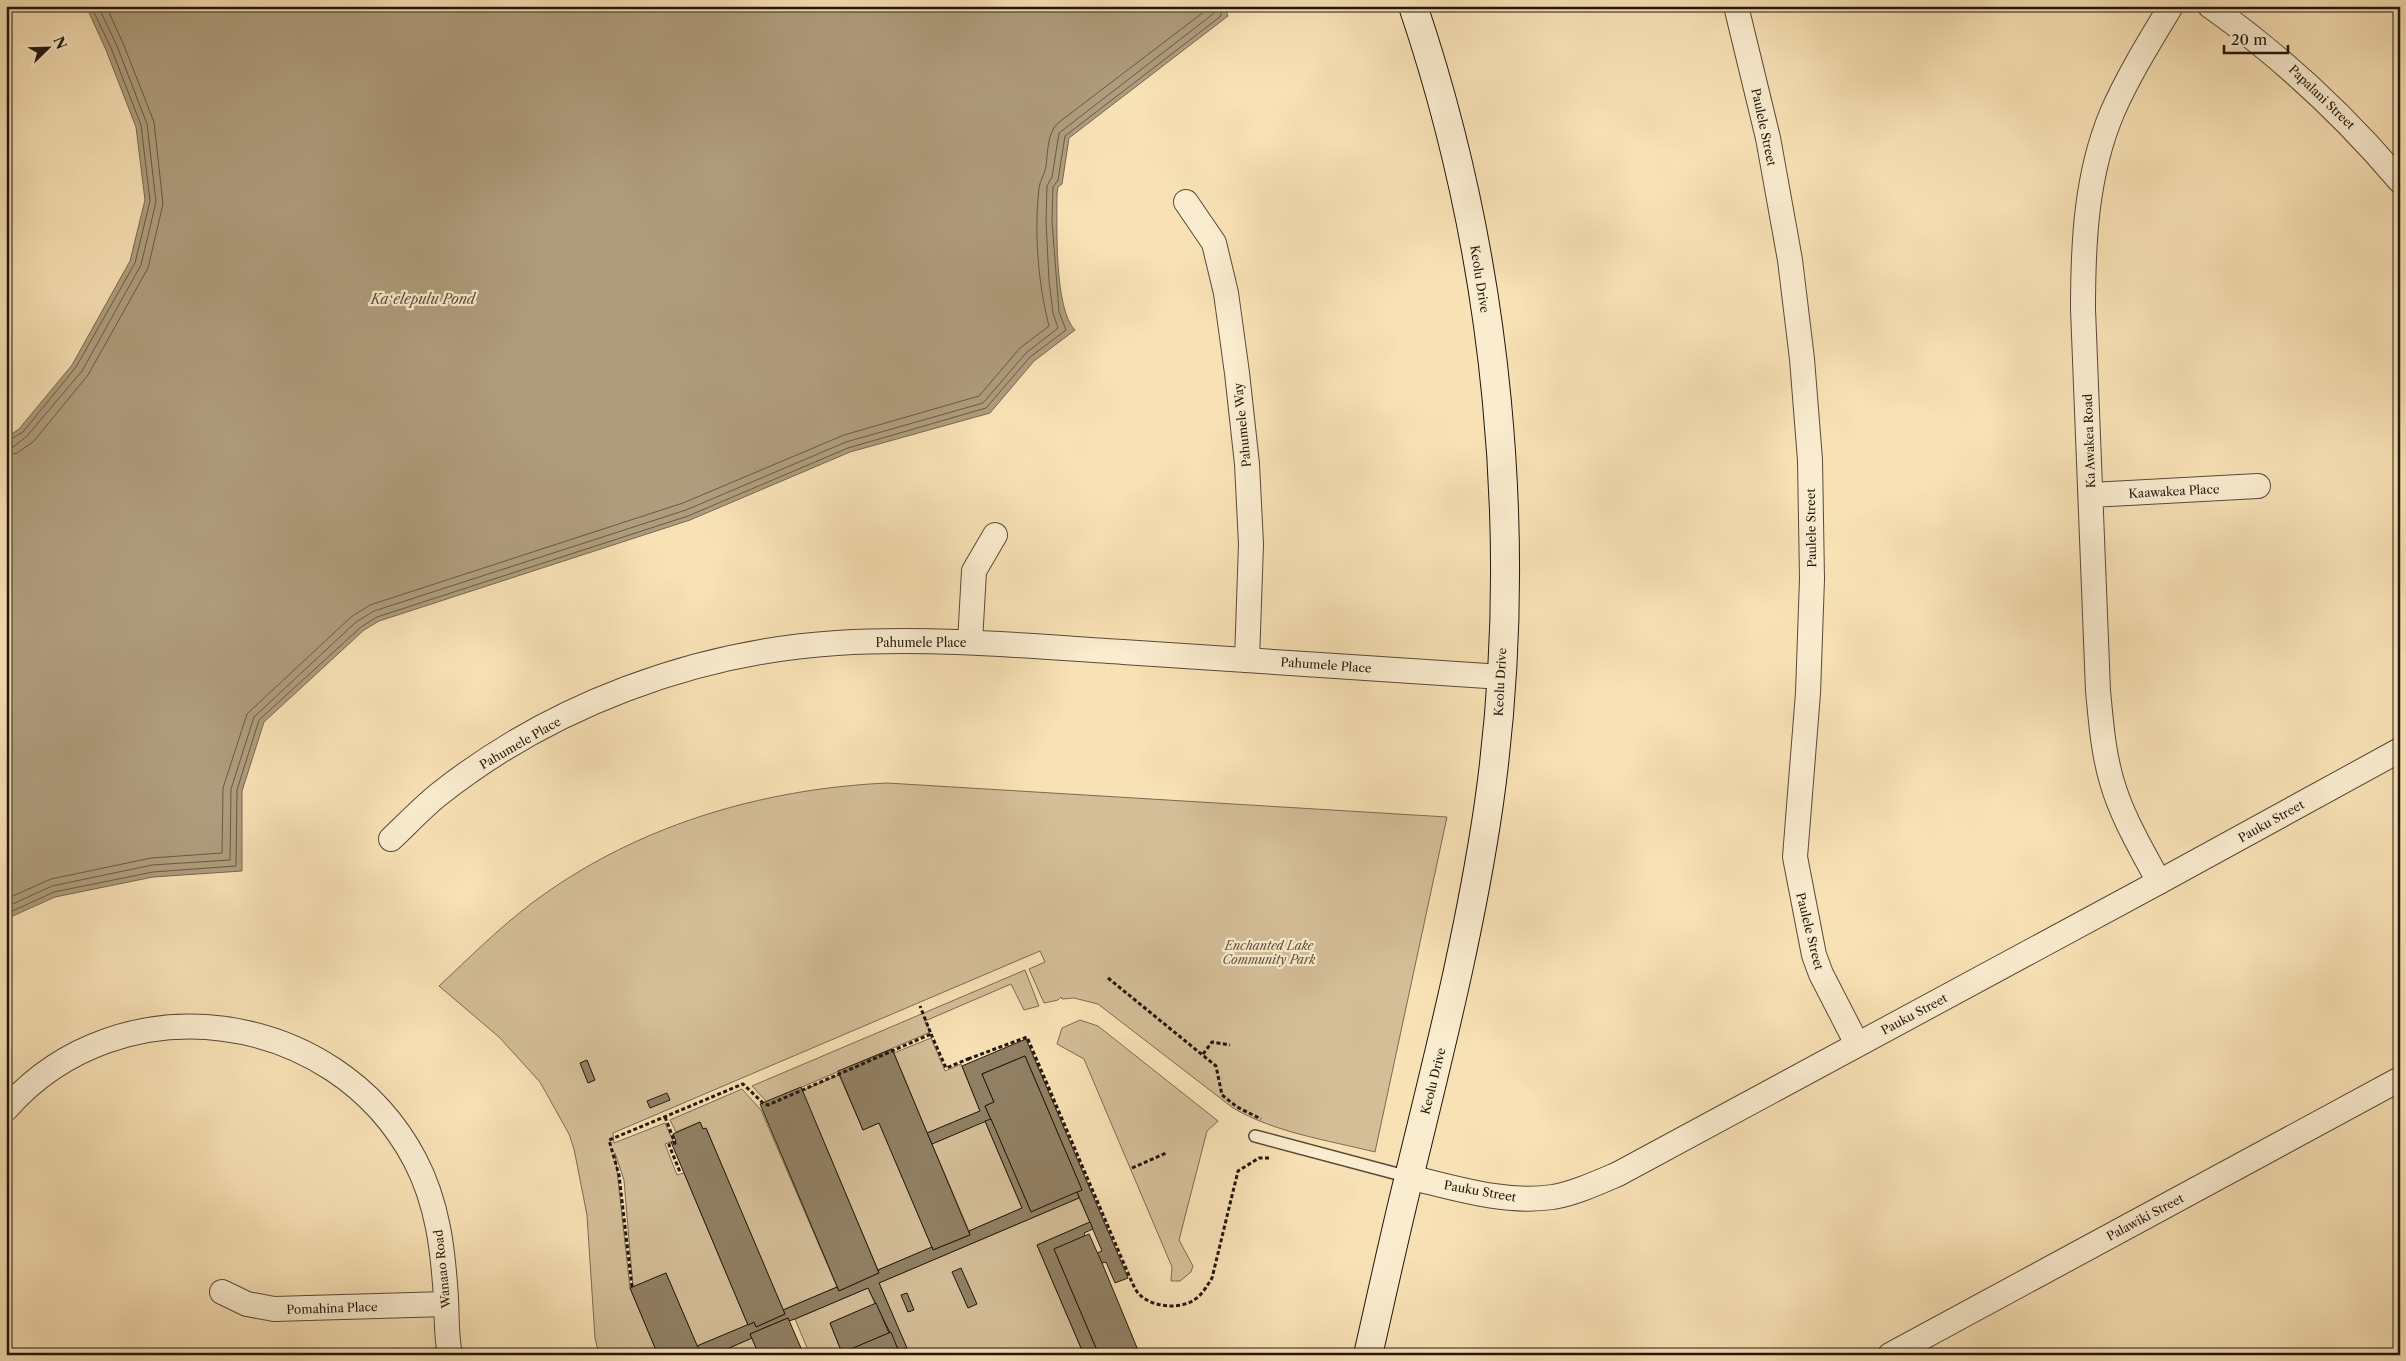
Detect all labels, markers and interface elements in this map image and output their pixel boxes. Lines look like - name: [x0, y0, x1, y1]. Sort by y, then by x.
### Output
- north arrow: [22, 22, 72, 72]
- scale bar: [2224, 22, 2287, 54]
- text: 20 m: [2231, 30, 2267, 49]
- text: N: [49, 34, 71, 52]
- street label: Papalani Street: [2286, 62, 2359, 133]
- street label: Paulele Street: [1748, 87, 1780, 168]
- street label: Keolu Drive: [1467, 244, 1493, 314]
- water label: Kaʻelepulu Pond: [370, 290, 477, 308]
- street label: Pahumele Way: [1230, 382, 1254, 468]
- street label: Ka Awakea Road: [2080, 393, 2098, 489]
- street label: Kaawakea Place: [2128, 481, 2220, 501]
- street label: Paulele Street: [1803, 487, 1819, 568]
- street label: Pahumele Place: [875, 635, 967, 650]
- street label: Keolu Drive: [1491, 647, 1509, 717]
- street label: Pahumele Place: [1280, 654, 1372, 676]
- street label: Pahumele Place: [477, 714, 563, 772]
- street label: Pauku Street: [2235, 796, 2307, 845]
- street label: Paulele Street: [1793, 891, 1827, 972]
- park label: Enchanted Lake Community Park: [1222, 938, 1316, 967]
- street label: Pauku Street: [1878, 990, 1950, 1038]
- street label: Keolu Drive: [1417, 1046, 1449, 1116]
- street label: Pauku Street: [1443, 1177, 1518, 1205]
- street label: Palawiki Street: [2104, 1190, 2187, 1244]
- street label: Wanaao Road: [430, 1228, 454, 1310]
- street label: Pomahina Place: [286, 1299, 378, 1317]

